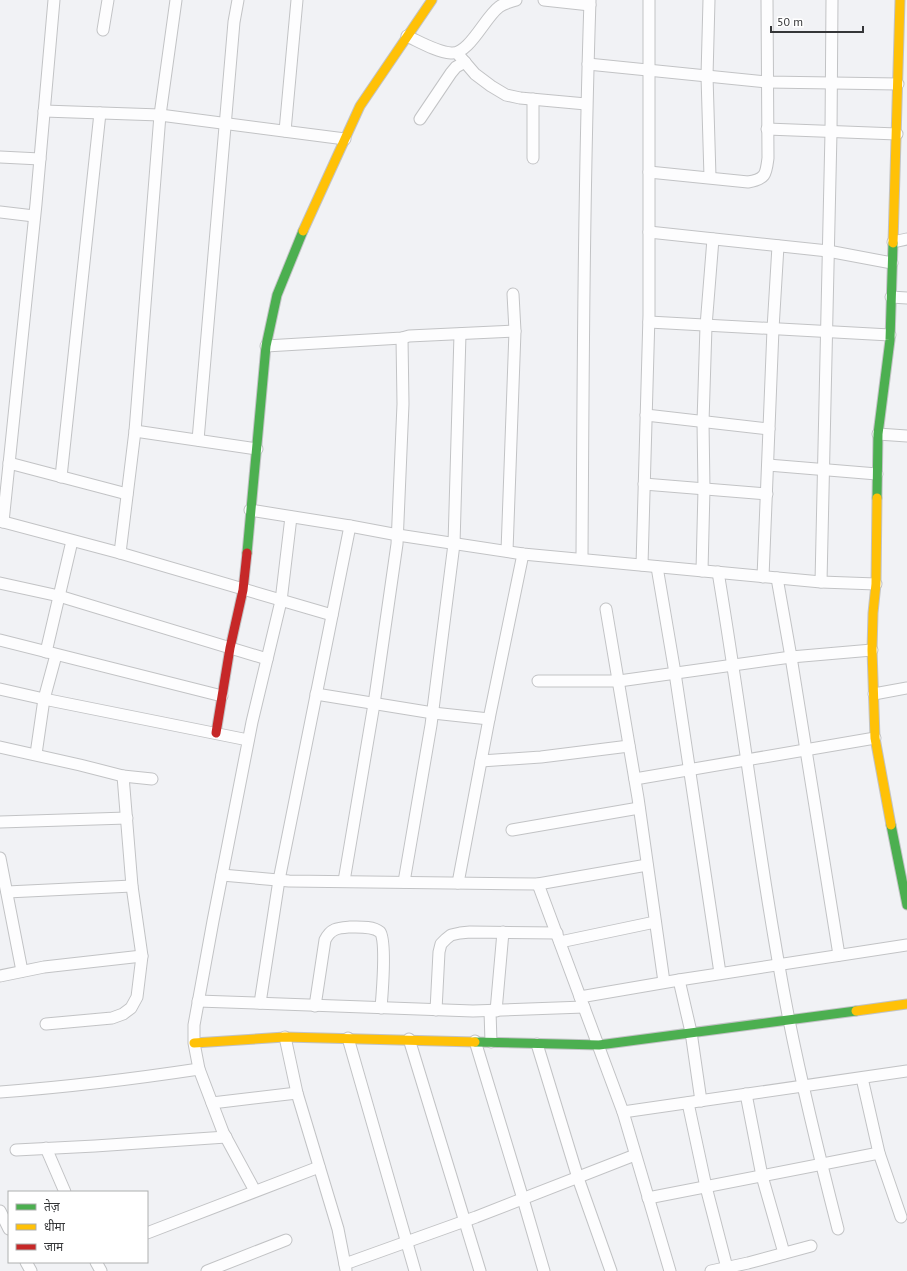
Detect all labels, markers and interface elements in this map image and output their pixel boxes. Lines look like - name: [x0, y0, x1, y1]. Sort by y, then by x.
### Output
- scale bar: [771, 8, 863, 34]
- text: 50 m: [777, 14, 803, 29]
- legend: [8, 1191, 148, 1263]
- text: तेज़: [44, 1199, 61, 1214]
- text: धीमा: [44, 1219, 66, 1234]
- text: जाम: [44, 1239, 64, 1254]

